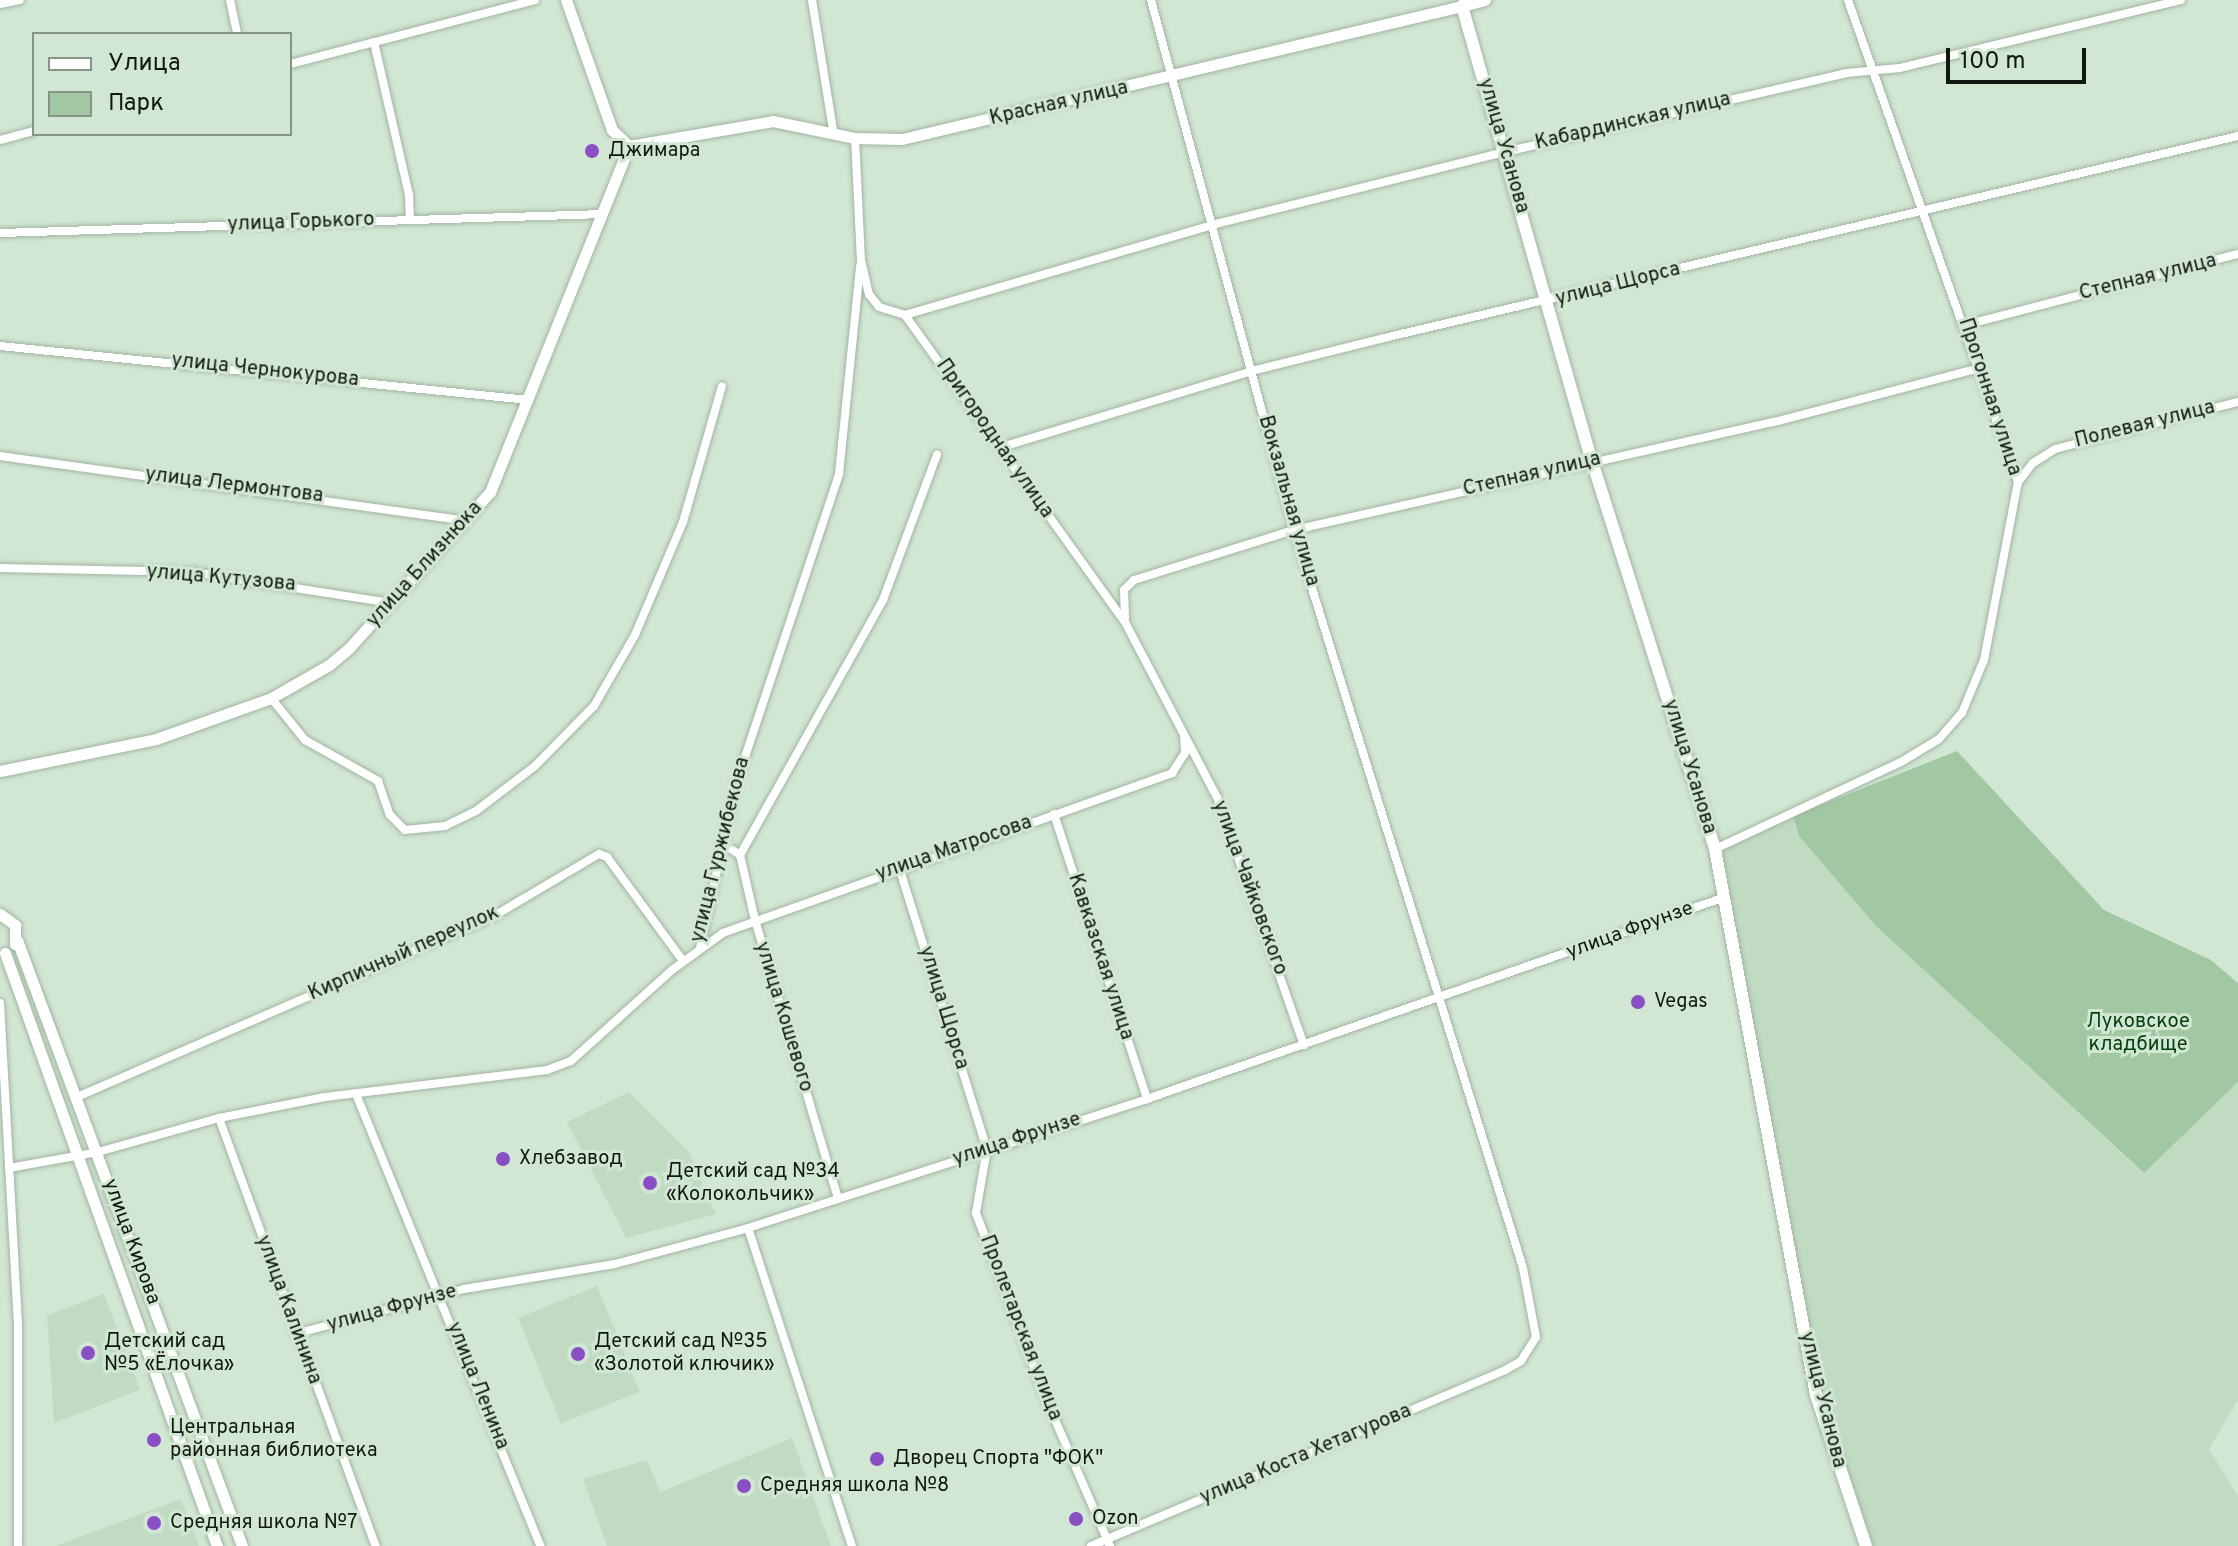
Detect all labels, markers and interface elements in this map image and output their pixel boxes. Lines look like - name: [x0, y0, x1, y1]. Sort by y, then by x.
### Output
- legend: [32, 32, 292, 136]
- scale bar: [1950, 32, 2090, 82]
- text: 100 m: [1960, 47, 2026, 77]
- text: Улица: [108, 49, 181, 79]
- street label: Красная улица: [987, 76, 1131, 132]
- street label: улица Усанова: [1472, 76, 1534, 216]
- street label: Кабардинская улица: [1533, 88, 1733, 156]
- text: Парк: [108, 89, 164, 119]
- place label: Джимара: [608, 139, 700, 163]
- marker: Джимара: [583, 142, 601, 160]
- street label: улица Горького: [227, 208, 375, 238]
- street label: Степная улица: [2077, 249, 2219, 307]
- street label: улица Щорса: [1553, 258, 1683, 312]
- street label: Прогонная улица: [1952, 315, 2026, 479]
- street label: улица Чернокурова: [170, 349, 360, 393]
- street label: Пригородная улица: [930, 355, 1058, 523]
- street label: Полевая улица: [2072, 396, 2218, 454]
- street label: Вокзальная улица: [1252, 413, 1324, 589]
- street label: Степная улица: [1461, 448, 1603, 502]
- street label: улица Лермонтова: [144, 463, 324, 509]
- street label: улица Близнюка: [362, 497, 488, 633]
- street label: улица Кутузова: [145, 561, 297, 597]
- street label: улица Усанова: [1657, 697, 1721, 837]
- street label: улица Гуржибекова: [686, 755, 756, 945]
- street label: улица Чайковского: [1206, 798, 1292, 978]
- street label: улица Матросова: [873, 811, 1035, 887]
- street label: Кавказская улица: [1062, 871, 1138, 1043]
- street label: улица Фрунзе: [1563, 897, 1697, 965]
- street label: Кирпичный переулок: [305, 901, 503, 1007]
- street label: улица Кошевого: [749, 939, 817, 1095]
- street label: улица Щорса: [913, 944, 973, 1072]
- place label: Vegas: [1654, 990, 1708, 1014]
- marker: Vegas: [1629, 993, 1647, 1011]
- park label: Луковское кладбище: [2086, 1011, 2190, 1058]
- street label: улица Фрунзе: [950, 1108, 1084, 1172]
- place label: Хлебзавод: [519, 1147, 623, 1171]
- marker: Хлебзавод: [494, 1150, 512, 1168]
- place label: Детский сад №34 «Колокольчик»: [666, 1160, 840, 1207]
- marker: Детский сад №34 «Колокольчик»: [641, 1174, 659, 1192]
- street label: улица Кирова: [97, 1176, 165, 1308]
- street label: улица Калинина: [250, 1232, 326, 1388]
- street label: Пролетарская улица: [974, 1232, 1066, 1424]
- street label: улица Фрунзе: [325, 1280, 459, 1338]
- street label: улица Ленина: [441, 1319, 513, 1453]
- street label: улица Усанова: [1793, 1329, 1851, 1471]
- place label: Детский сад №5 «Ёлочка»: [104, 1330, 234, 1377]
- place label: Детский сад №35 «Золотой ключик»: [594, 1330, 775, 1377]
- marker: Детский сад №5 «Ёлочка»: [79, 1344, 97, 1362]
- marker: Детский сад №35 «Золотой ключик»: [569, 1345, 587, 1363]
- street label: улица Коста Хетагурова: [1197, 1400, 1415, 1510]
- place label: Центральная районная библиотека: [170, 1416, 377, 1463]
- marker: Центральная районная библиотека: [145, 1431, 163, 1449]
- place label: Дворец Спорта "ФОК": [893, 1447, 1103, 1471]
- marker: Дворец Спорта "ФОК": [868, 1450, 886, 1468]
- place label: Средняя школа №8: [760, 1474, 949, 1498]
- marker: Средняя школа №8: [735, 1477, 753, 1495]
- place label: Ozon: [1092, 1507, 1138, 1531]
- marker: Ozon: [1067, 1510, 1085, 1528]
- place label: Средняя школа №7: [170, 1511, 357, 1535]
- marker: Средняя школа №7: [145, 1514, 163, 1532]

